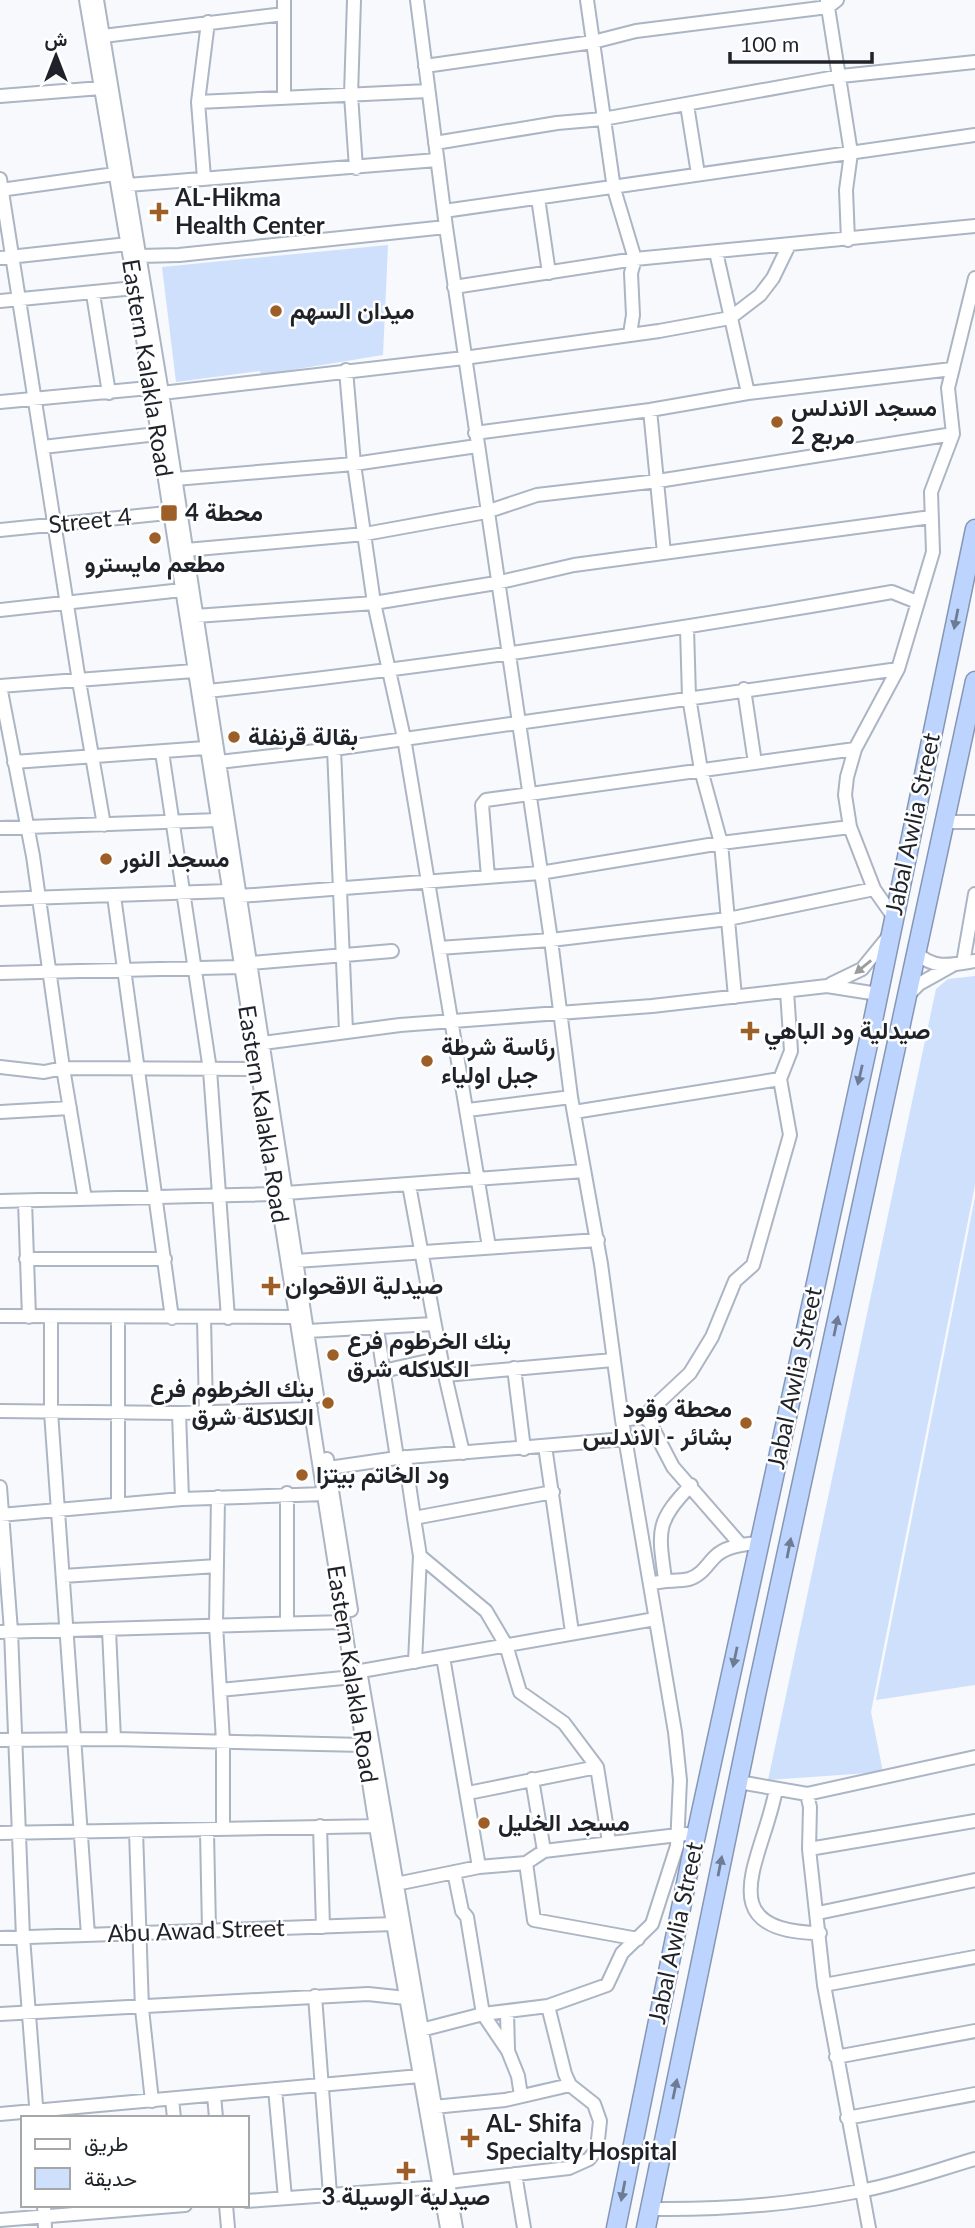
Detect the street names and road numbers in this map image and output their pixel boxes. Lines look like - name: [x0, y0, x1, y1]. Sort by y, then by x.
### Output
- street label: Eastern Kalakla Road: [117, 257, 180, 479]
- street label: Street 4: [47, 501, 133, 538]
- street label: Jabal Awlia Street: [878, 730, 945, 917]
- street label: Eastern Kalakla Road: [233, 1003, 296, 1225]
- street label: Jabal Awlia Street: [760, 1284, 827, 1471]
- street label: Eastern Kalakla Road: [322, 1563, 385, 1785]
- street label: Jabal Awlia Street: [641, 1839, 708, 2026]
- street label: Abu Awad Street: [107, 1912, 285, 1947]

